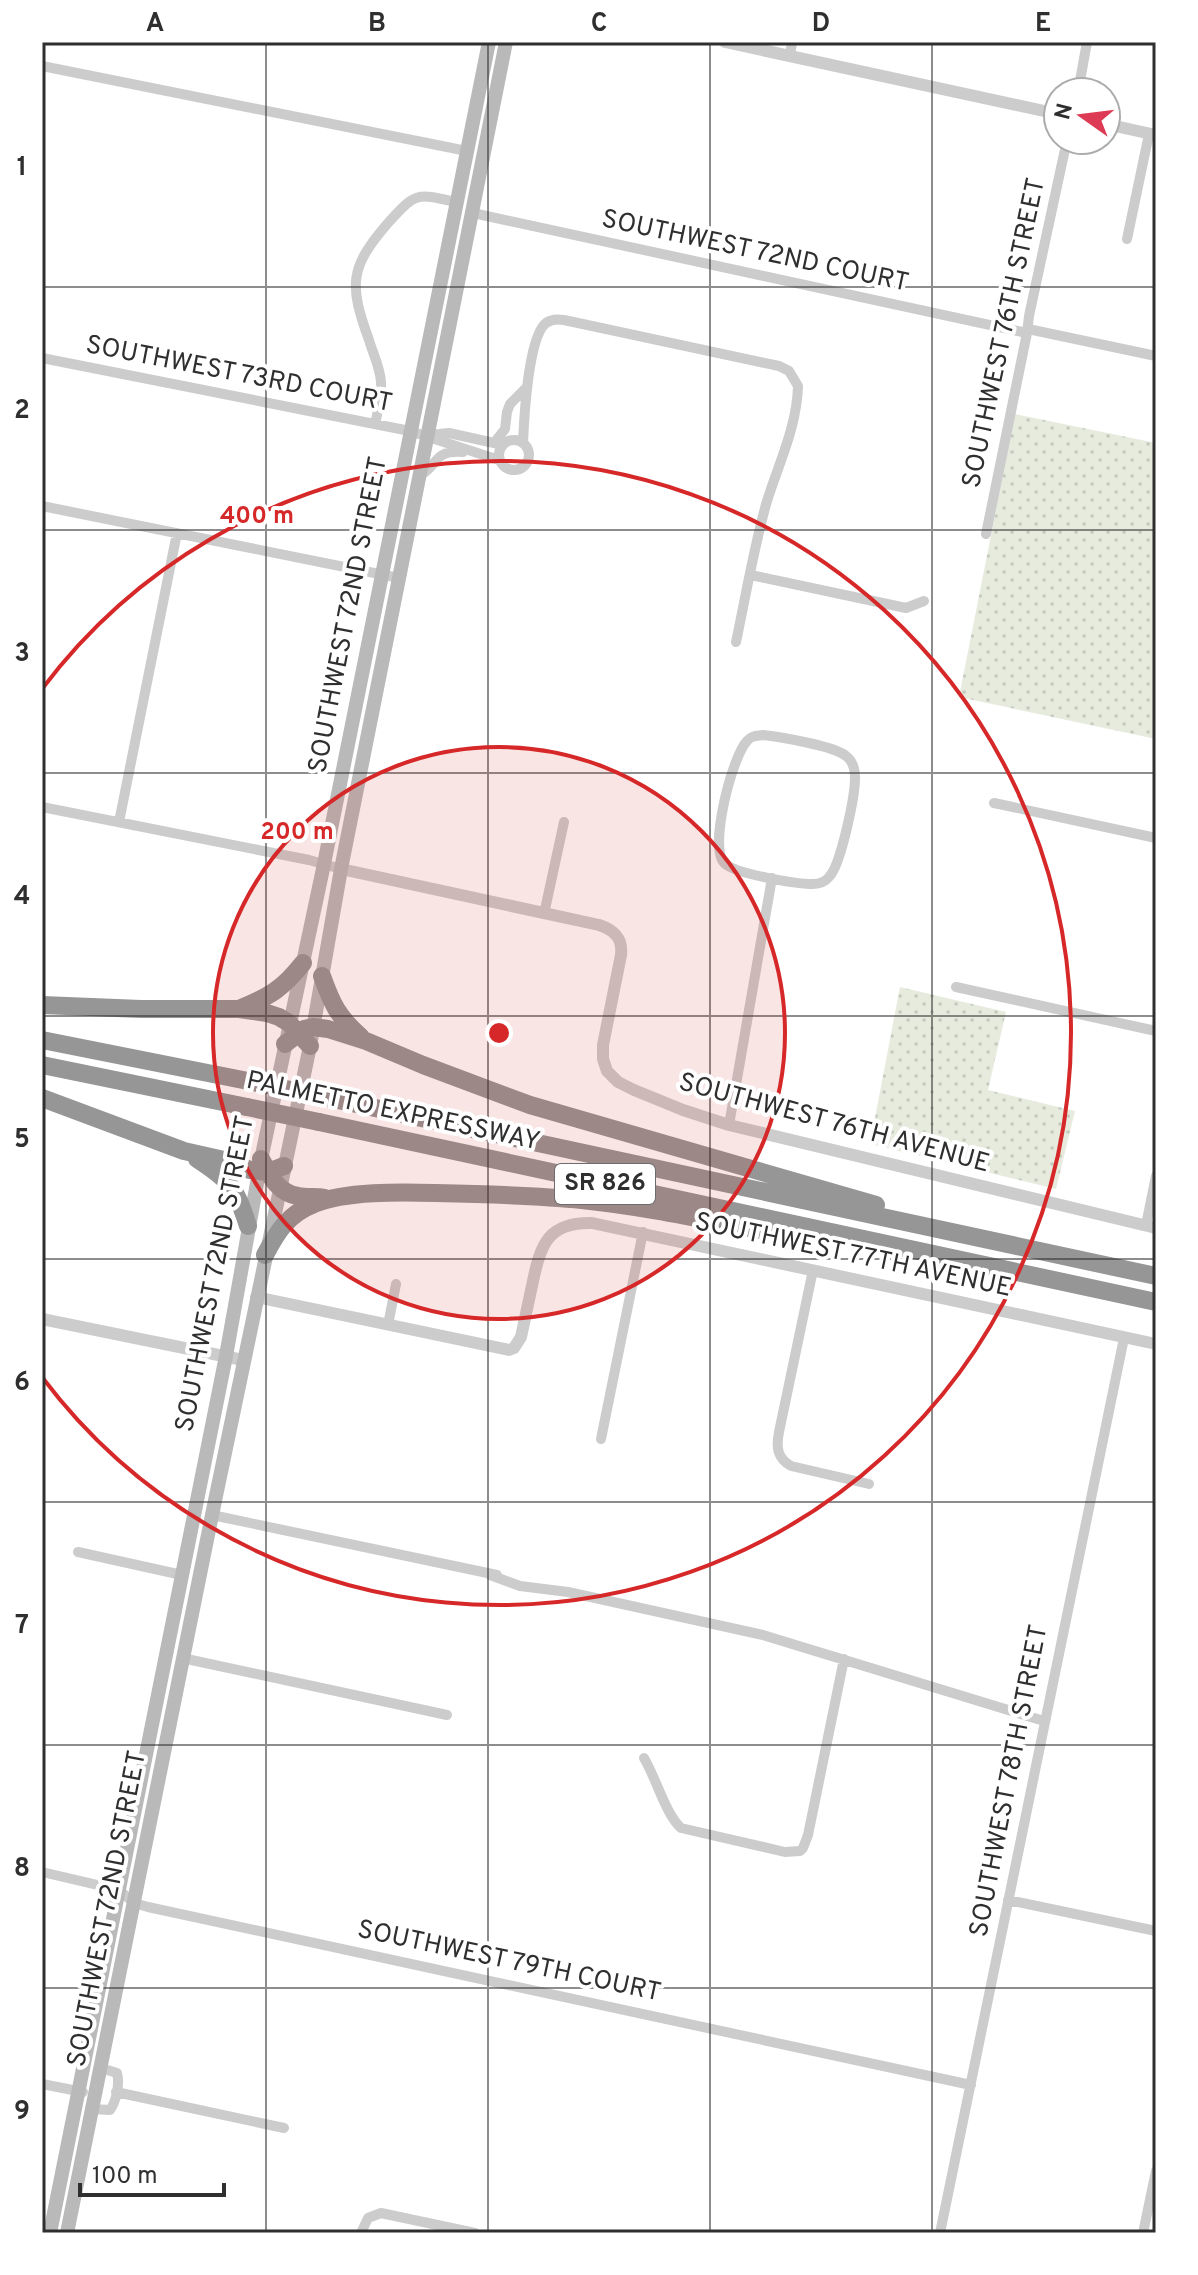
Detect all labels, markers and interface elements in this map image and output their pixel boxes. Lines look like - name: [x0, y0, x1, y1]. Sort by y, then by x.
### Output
- text: A: [146, 8, 164, 41]
- text: B: [368, 8, 386, 41]
- text: C: [591, 8, 607, 41]
- text: D: [812, 8, 830, 41]
- text: E: [1035, 8, 1051, 41]
- north arrow: [1042, 76, 1122, 156]
- text: N: [1050, 101, 1080, 123]
- text: 1: [17, 152, 27, 185]
- street label: SOUTHWEST 76TH STREET: [956, 175, 1054, 491]
- street label: SOUTHWEST 72ND COURT: [598, 203, 912, 301]
- street label: SOUTHWEST 73RD COURT: [83, 329, 395, 421]
- text: 2: [14, 395, 30, 428]
- street label: SOUTHWEST 72ND STREET: [302, 454, 396, 776]
- text: 400 m: [220, 502, 294, 532]
- text: 3: [14, 638, 30, 671]
- text: 200 m: [260, 818, 334, 848]
- text: 4: [14, 881, 30, 914]
- centre of rings: [485, 1019, 513, 1047]
- street label: PALMETTO EXPRESSWAY: [243, 1065, 543, 1159]
- street label: SOUTHWEST 76TH AVENUE: [675, 1067, 993, 1181]
- street label: SOUTHWEST 72ND STREET: [169, 1113, 263, 1435]
- text: 5: [14, 1124, 30, 1157]
- road number: SR 826: [555, 1164, 655, 1204]
- street label: SOUTHWEST 77TH AVENUE: [692, 1206, 1014, 1306]
- text: 6: [14, 1367, 30, 1400]
- text: 7: [15, 1610, 29, 1643]
- street label: SOUTHWEST 78TH STREET: [964, 1622, 1056, 1940]
- street label: SOUTHWEST 72ND STREET: [61, 1748, 155, 2070]
- text: 8: [14, 1853, 30, 1886]
- street label: SOUTHWEST 79TH COURT: [354, 1914, 664, 2010]
- text: 9: [14, 2096, 30, 2129]
- scale bar: [80, 2147, 224, 2197]
- text: 100 m: [92, 2162, 158, 2192]

